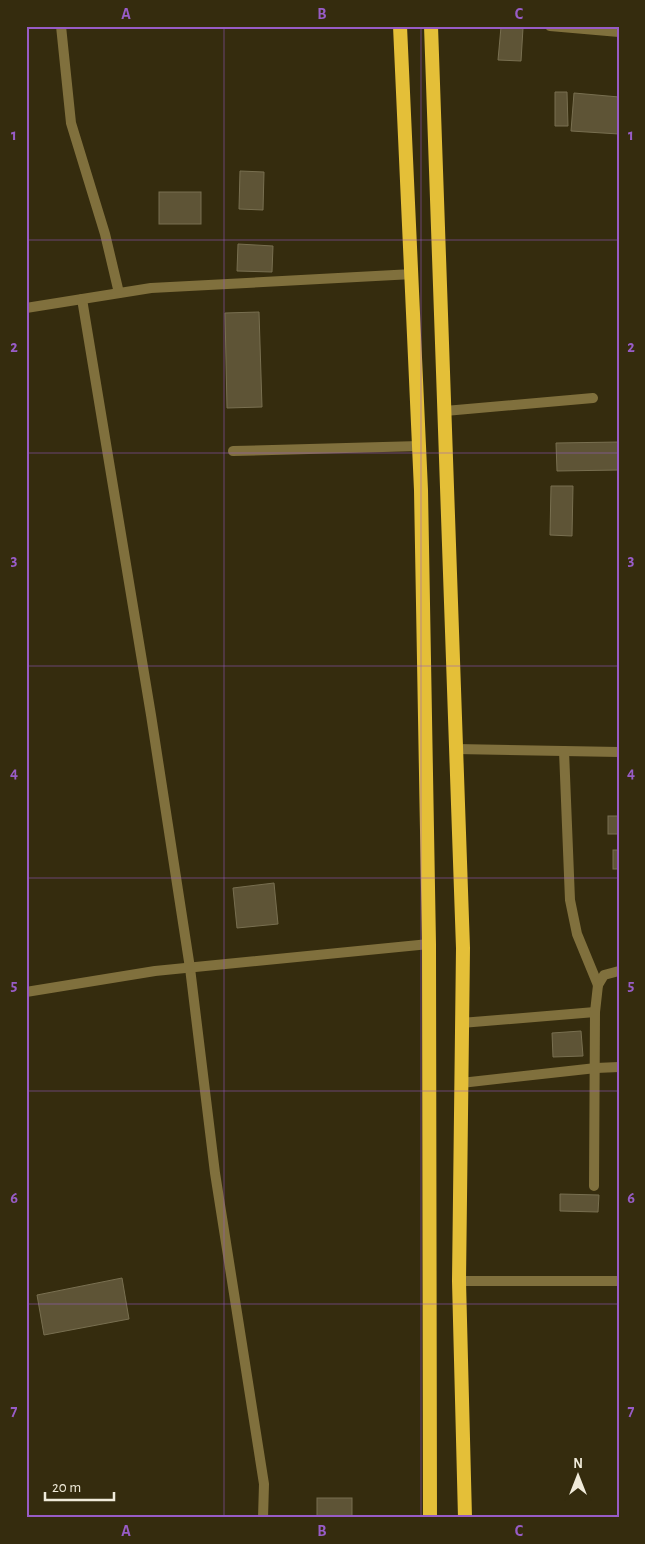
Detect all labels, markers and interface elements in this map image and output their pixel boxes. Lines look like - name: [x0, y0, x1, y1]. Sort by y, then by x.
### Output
- text: A: [121, 6, 131, 22]
- text: B: [317, 6, 327, 22]
- text: C: [515, 6, 524, 22]
- text: 1: [11, 127, 17, 143]
- text: 1: [628, 127, 634, 143]
- text: 2: [10, 339, 18, 355]
- text: 2: [627, 339, 635, 355]
- text: 3: [11, 552, 18, 568]
- text: 3: [628, 552, 635, 568]
- text: 4: [10, 765, 18, 781]
- text: 4: [627, 765, 635, 781]
- text: 5: [11, 977, 18, 993]
- text: 5: [628, 977, 635, 993]
- text: 6: [10, 1190, 18, 1206]
- text: 6: [627, 1190, 635, 1206]
- text: 7: [11, 1403, 18, 1419]
- text: 7: [628, 1403, 635, 1419]
- north arrow: [552, 1452, 602, 1502]
- text: N: [573, 1457, 583, 1471]
- scale bar: [45, 1469, 114, 1501]
- text: 20 m: [52, 1480, 81, 1495]
- text: A: [121, 1523, 131, 1539]
- text: B: [317, 1523, 327, 1539]
- text: C: [515, 1523, 524, 1539]

